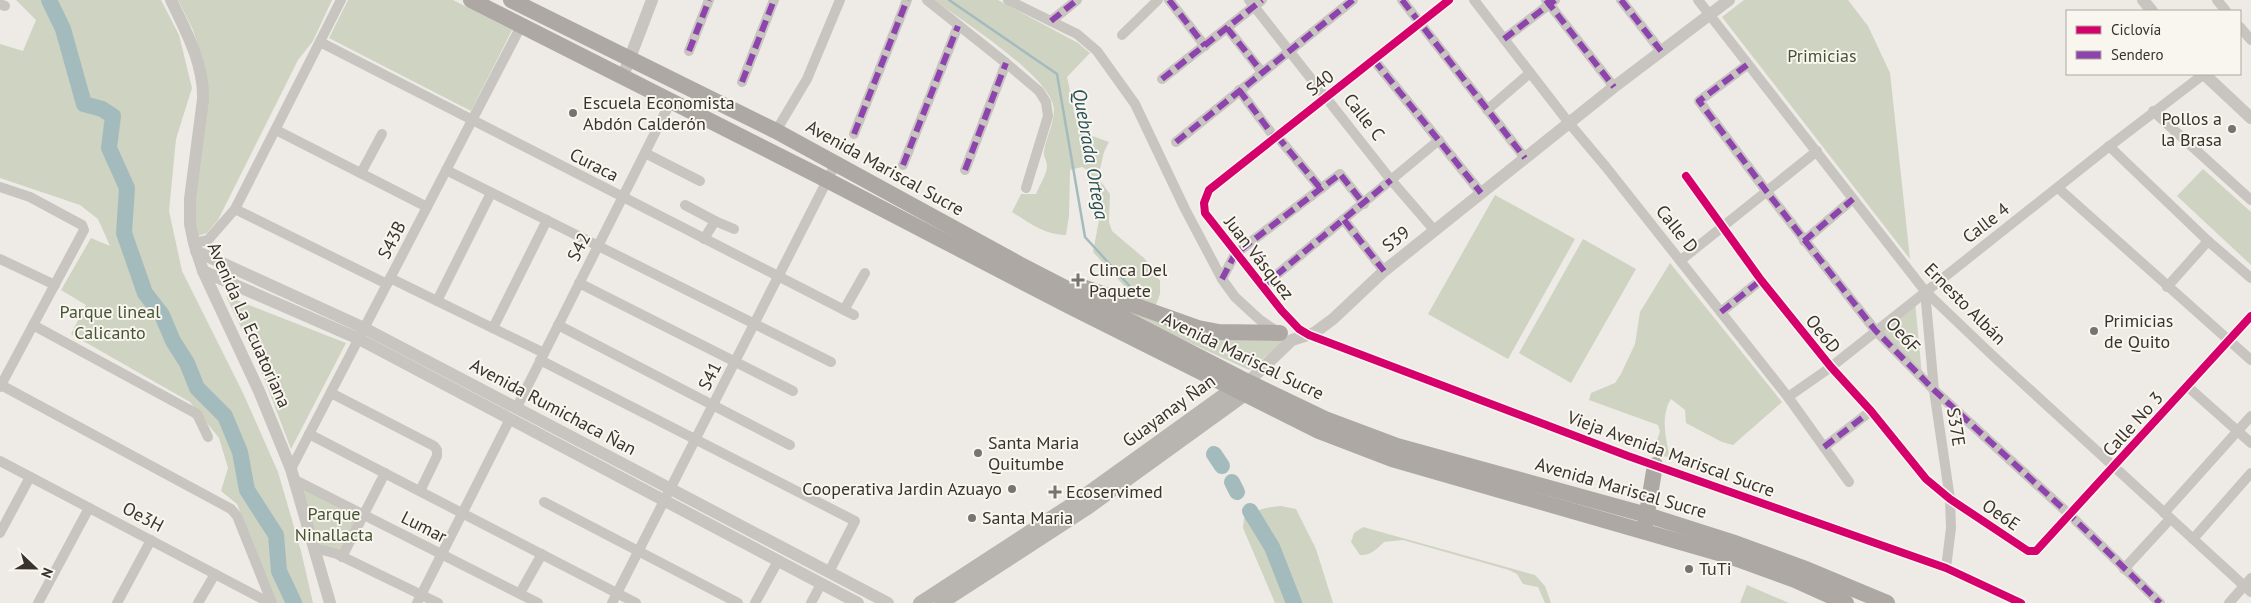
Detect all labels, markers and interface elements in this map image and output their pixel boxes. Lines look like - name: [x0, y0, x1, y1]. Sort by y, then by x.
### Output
- legend: [2066, 10, 2241, 75]
- text: Ciclovía: [2111, 20, 2161, 39]
- park label: Primicias: [1787, 44, 1857, 67]
- text: Sendero: [2111, 45, 2164, 64]
- street label: S40: [1301, 64, 1338, 101]
- water label: Quebrada Ortega: [1068, 87, 1114, 222]
- street label: Calle C: [1339, 88, 1390, 145]
- place label: Escuela Economista Abdón Calderón: [583, 91, 735, 135]
- marker: Escuela Economista Abdón Calderón: [567, 107, 579, 119]
- place label: Pollos a la Brasa: [2161, 107, 2222, 151]
- street label: Avenida Mariscal Sucre: [802, 115, 968, 221]
- marker: Pollos a la Brasa: [2226, 123, 2238, 135]
- street label: Curaca: [566, 143, 623, 187]
- street label: Calle 4: [1958, 197, 2014, 248]
- street label: Calle D: [1651, 200, 1704, 257]
- street label: Juan Vásquez: [1219, 210, 1299, 304]
- street label: S43B: [372, 217, 411, 263]
- street label: S39: [1377, 221, 1414, 257]
- street label: S42: [562, 229, 595, 265]
- street label: Avenida La Ecuatoriana: [203, 238, 296, 411]
- place label: Clinca Del Paquete: [1089, 258, 1168, 302]
- street label: Ernesto Albán: [1920, 258, 2011, 349]
- marker: Clinca Del Paquete: [1071, 273, 1085, 287]
- park label: Parque lineal Calicanto: [59, 300, 161, 344]
- street label: Avenida Mariscal Sucre: [1159, 306, 1328, 405]
- place label: Primicias de Quito: [2104, 309, 2173, 353]
- street label: Oe6D: [1801, 310, 1846, 358]
- street label: Oe6F: [1881, 312, 1926, 357]
- marker: Primicias de Quito: [2088, 325, 2100, 337]
- street label: Avenida Rumichaca Ñan: [466, 353, 640, 460]
- street label: S41: [693, 358, 726, 394]
- street label: Guayanay Ñan: [1118, 369, 1220, 452]
- street label: Calle No 3: [2097, 386, 2168, 461]
- street label: Vieja Avenida Mariscal Sucre: [1564, 406, 1778, 502]
- street label: S37E: [1942, 406, 1971, 448]
- place label: Santa Maria Quitumbe: [988, 431, 1079, 475]
- marker: Santa Maria Quitumbe: [972, 447, 984, 459]
- street label: Avenida Mariscal Sucre: [1533, 453, 1709, 523]
- place label: Cooperativa Jardin Azuayo: [802, 477, 1002, 500]
- place label: Ecoservimed: [1066, 480, 1163, 503]
- marker: Cooperativa Jardin Azuayo: [1006, 483, 1018, 495]
- marker: Ecoservimed: [1048, 485, 1062, 499]
- street label: Oe6E: [1978, 494, 2025, 536]
- street label: Oe3H: [119, 496, 168, 537]
- park label: Parque Ninallacta: [295, 502, 373, 546]
- street label: Lumar: [397, 505, 451, 548]
- place label: Santa Maria: [982, 506, 1073, 529]
- marker: Santa Maria: [966, 512, 978, 524]
- north arrow: [10, 543, 60, 593]
- place label: TuTi: [1699, 557, 1732, 580]
- marker: TuTi: [1683, 563, 1695, 575]
- text: N: [37, 565, 57, 581]

